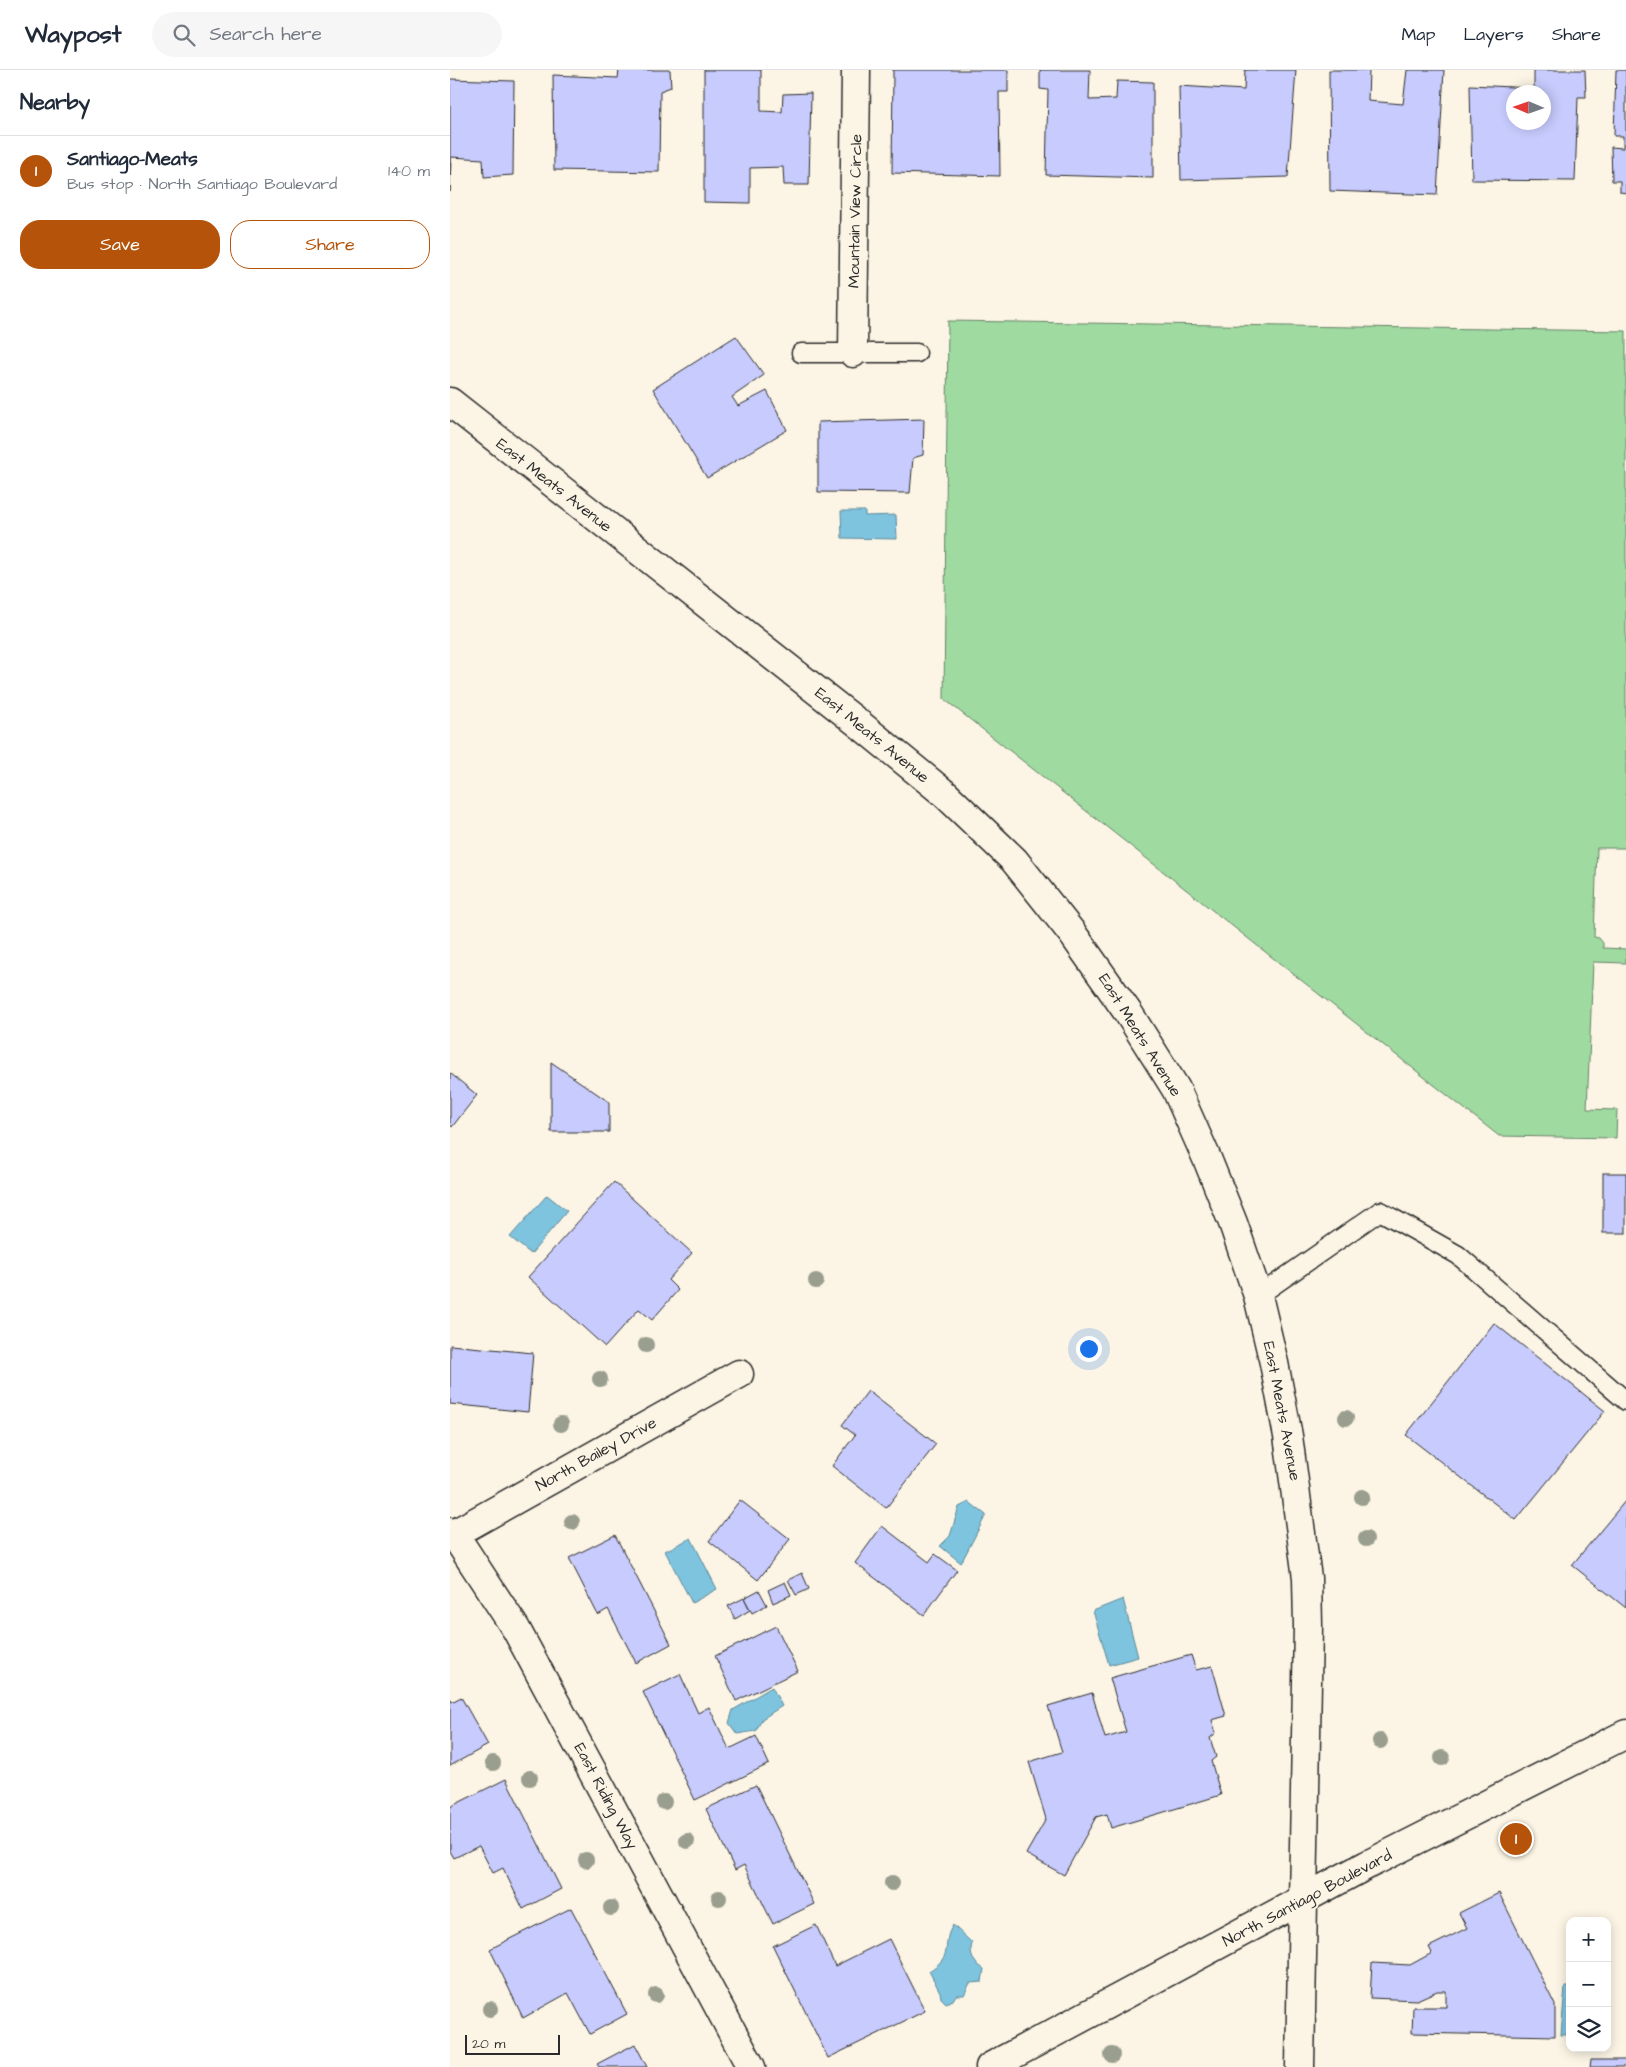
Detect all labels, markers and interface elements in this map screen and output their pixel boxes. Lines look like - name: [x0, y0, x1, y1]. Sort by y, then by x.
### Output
- search box: [152, 12, 502, 57]
- text: Waypost: [25, 18, 122, 52]
- icon: search: [170, 21, 198, 49]
- text: Search here: [210, 21, 322, 48]
- text: Map: [1401, 22, 1435, 47]
- text: Layers: [1463, 22, 1524, 47]
- text: Share: [1552, 22, 1601, 47]
- north arrow: [1506, 85, 1551, 130]
- text: Nearby: [20, 88, 90, 117]
- street label: Mountain View Circle: [843, 133, 867, 288]
- text: Santiago-Meats: [67, 146, 198, 173]
- text: 1: [35, 160, 37, 182]
- text: 140 m: [388, 160, 430, 182]
- text: Bus stop · North Santiago Boulevard: [67, 173, 337, 195]
- button: Save: [20, 220, 220, 269]
- button: Share: [230, 220, 430, 269]
- street label: East Meats Avenue: [492, 433, 617, 537]
- street label: East Meats Avenue: [810, 682, 934, 788]
- street label: East Meats Avenue: [1093, 969, 1187, 1101]
- your location: [1076, 1336, 1102, 1362]
- street label: East Meats Avenue: [1258, 1339, 1306, 1483]
- street label: North Bailey Drive: [531, 1411, 661, 1497]
- street label: East Riding Way: [568, 1739, 643, 1854]
- pin: 1: [1500, 1820, 1532, 1858]
- street label: North Santiago Boulevard: [1218, 1844, 1396, 1953]
- map controls: [1566, 1917, 1611, 2052]
- button: +: [1566, 1917, 1611, 1962]
- button: −: [1566, 1962, 1611, 2007]
- button: layers: [1566, 2007, 1611, 2052]
- scale bar: [465, 2032, 560, 2055]
- text: 20 m: [472, 2034, 505, 2054]

